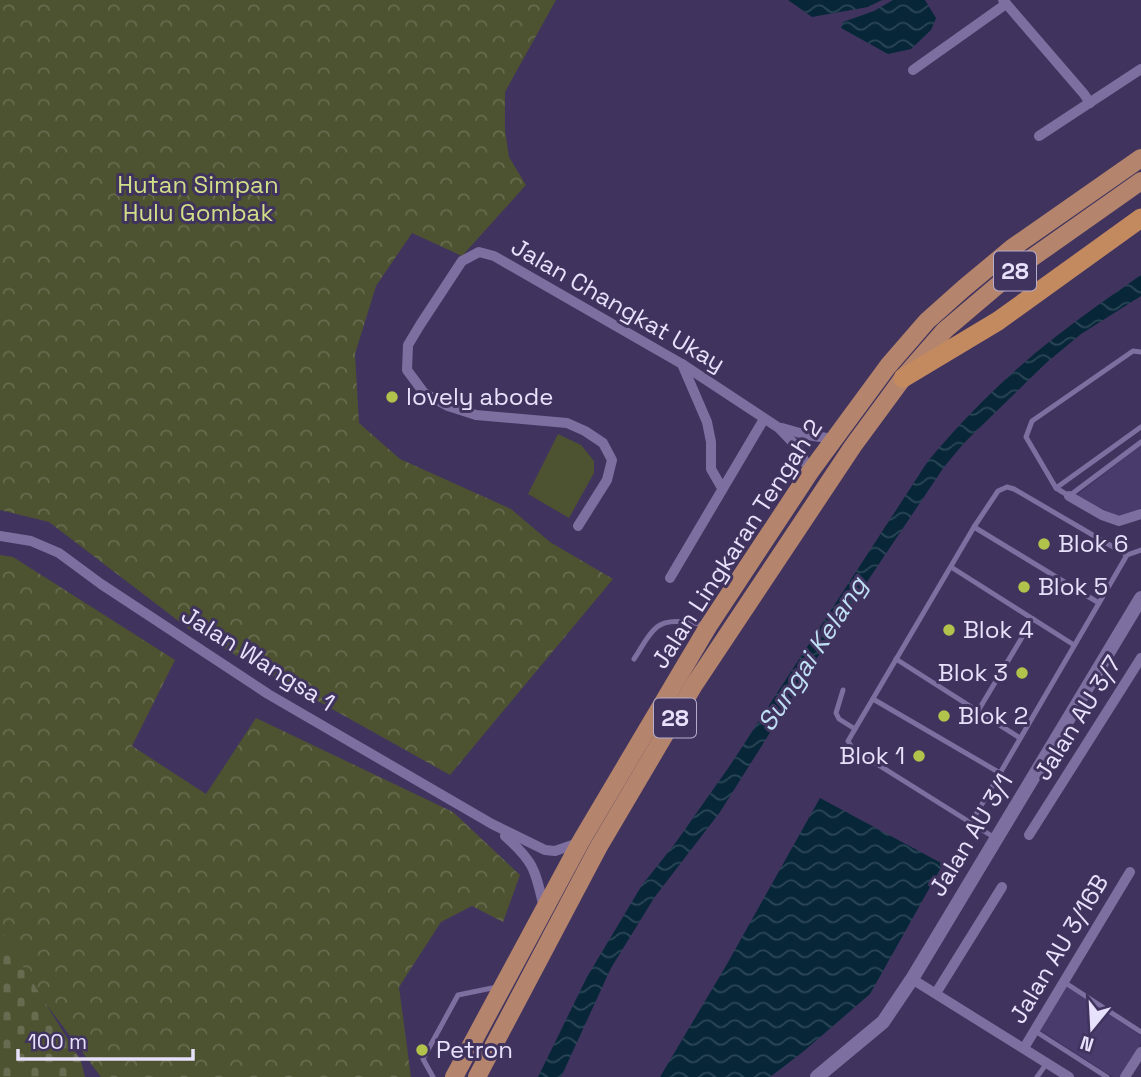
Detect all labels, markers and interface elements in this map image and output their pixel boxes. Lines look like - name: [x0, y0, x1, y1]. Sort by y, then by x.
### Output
- park label: Hutan Simpan Hulu Gombak: [117, 169, 279, 228]
- street label: Jalan Changkat Ukay: [506, 231, 731, 378]
- road number: 28: [994, 252, 1036, 290]
- place label: lovely abode: [406, 381, 553, 412]
- marker: lovely abode: [384, 389, 400, 405]
- street label: Jalan Lingkaran Tengah 2: [644, 413, 829, 674]
- place label: Blok 6: [1058, 528, 1128, 559]
- marker: Blok 6: [1036, 536, 1052, 552]
- water label: Sungai Kelang: [749, 569, 875, 738]
- place label: Blok 5: [1038, 571, 1108, 602]
- marker: Blok 5: [1016, 579, 1032, 595]
- street label: Jalan Wangsa 1: [176, 599, 341, 718]
- place label: Blok 4: [963, 614, 1034, 645]
- marker: Blok 4: [941, 622, 957, 638]
- street label: Jalan AU 3/7: [1027, 650, 1128, 786]
- place label: Blok 3: [938, 657, 1008, 688]
- marker: Blok 3: [1014, 665, 1030, 681]
- road number: 28: [654, 698, 696, 738]
- place label: Blok 2: [958, 700, 1028, 731]
- marker: Blok 2: [936, 708, 952, 724]
- place label: Blok 1: [839, 740, 905, 771]
- marker: Blok 1: [911, 748, 927, 764]
- street label: Jalan AU 3/1: [922, 768, 1019, 902]
- street label: Jalan AU 3/16B: [1002, 869, 1115, 1029]
- north arrow: [1057, 993, 1127, 1063]
- scale bar: [18, 1018, 192, 1062]
- text: 100 m: [28, 1028, 87, 1055]
- text: N: [1077, 1030, 1097, 1058]
- place label: Petron: [436, 1034, 513, 1065]
- marker: Petron: [414, 1042, 430, 1058]

